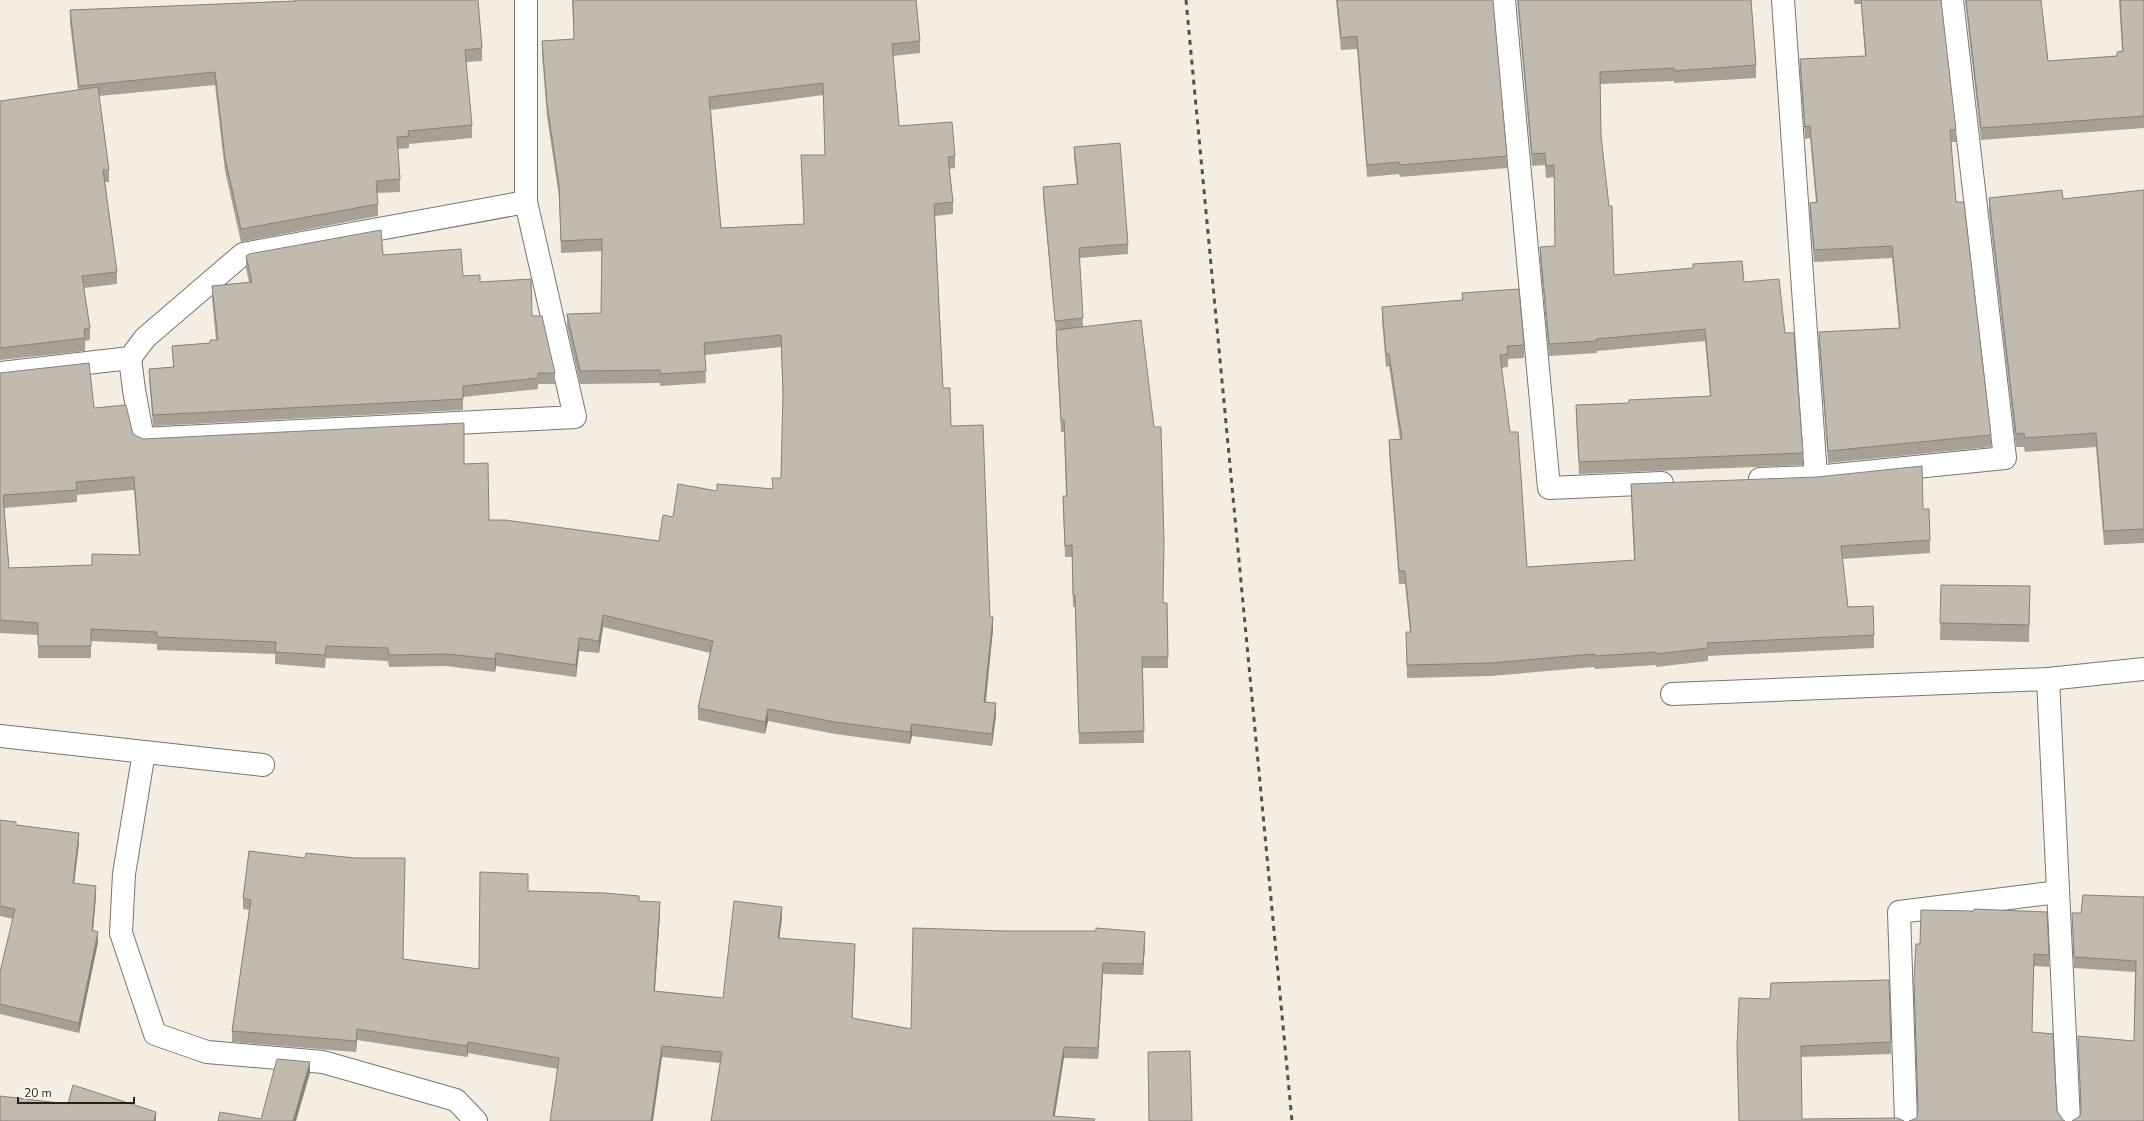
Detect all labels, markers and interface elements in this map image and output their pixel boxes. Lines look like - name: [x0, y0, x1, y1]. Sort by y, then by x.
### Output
- scale bar: [18, 1079, 134, 1105]
- text: 20 m: [24, 1085, 52, 1101]

